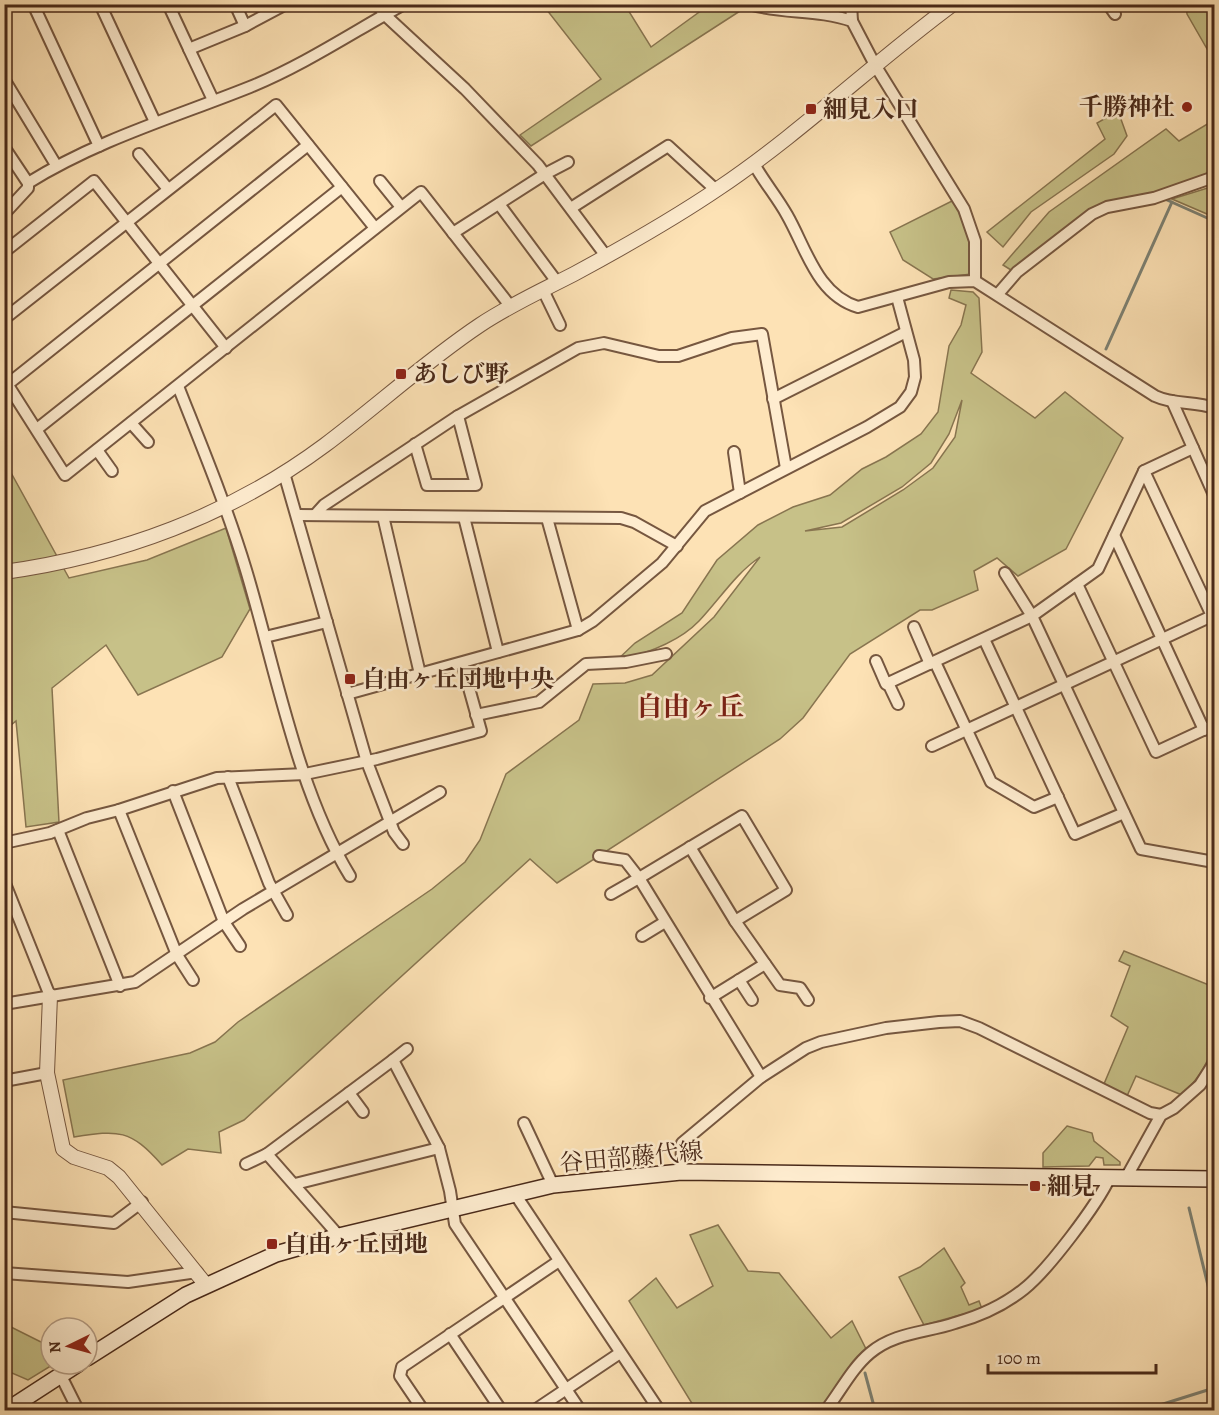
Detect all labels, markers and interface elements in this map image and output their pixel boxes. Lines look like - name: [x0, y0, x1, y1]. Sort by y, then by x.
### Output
- place label: 千勝神社: [1079, 91, 1175, 123]
- place label: 細見入口: [823, 93, 919, 125]
- marker: 千勝神社: [1180, 100, 1194, 114]
- marker: 細見入口: [804, 102, 818, 116]
- place label: あしび野: [413, 358, 509, 390]
- marker: あしび野: [394, 367, 408, 381]
- place label: 自由ヶ丘団地中央: [362, 663, 554, 695]
- marker: 自由ヶ丘団地中央: [343, 672, 357, 686]
- district label: 自由ヶ丘: [636, 689, 744, 725]
- street label: 谷田部藤代線: [558, 1135, 704, 1179]
- place label: 細見: [1047, 1170, 1095, 1202]
- marker: 細見: [1028, 1179, 1042, 1193]
- place label: 自由ヶ丘団地: [284, 1228, 428, 1260]
- marker: 自由ヶ丘団地: [265, 1237, 279, 1251]
- north arrow: [39, 1316, 99, 1376]
- scale bar: [988, 1337, 1156, 1375]
- text: N: [44, 1340, 67, 1354]
- text: 100 m: [997, 1346, 1041, 1370]

